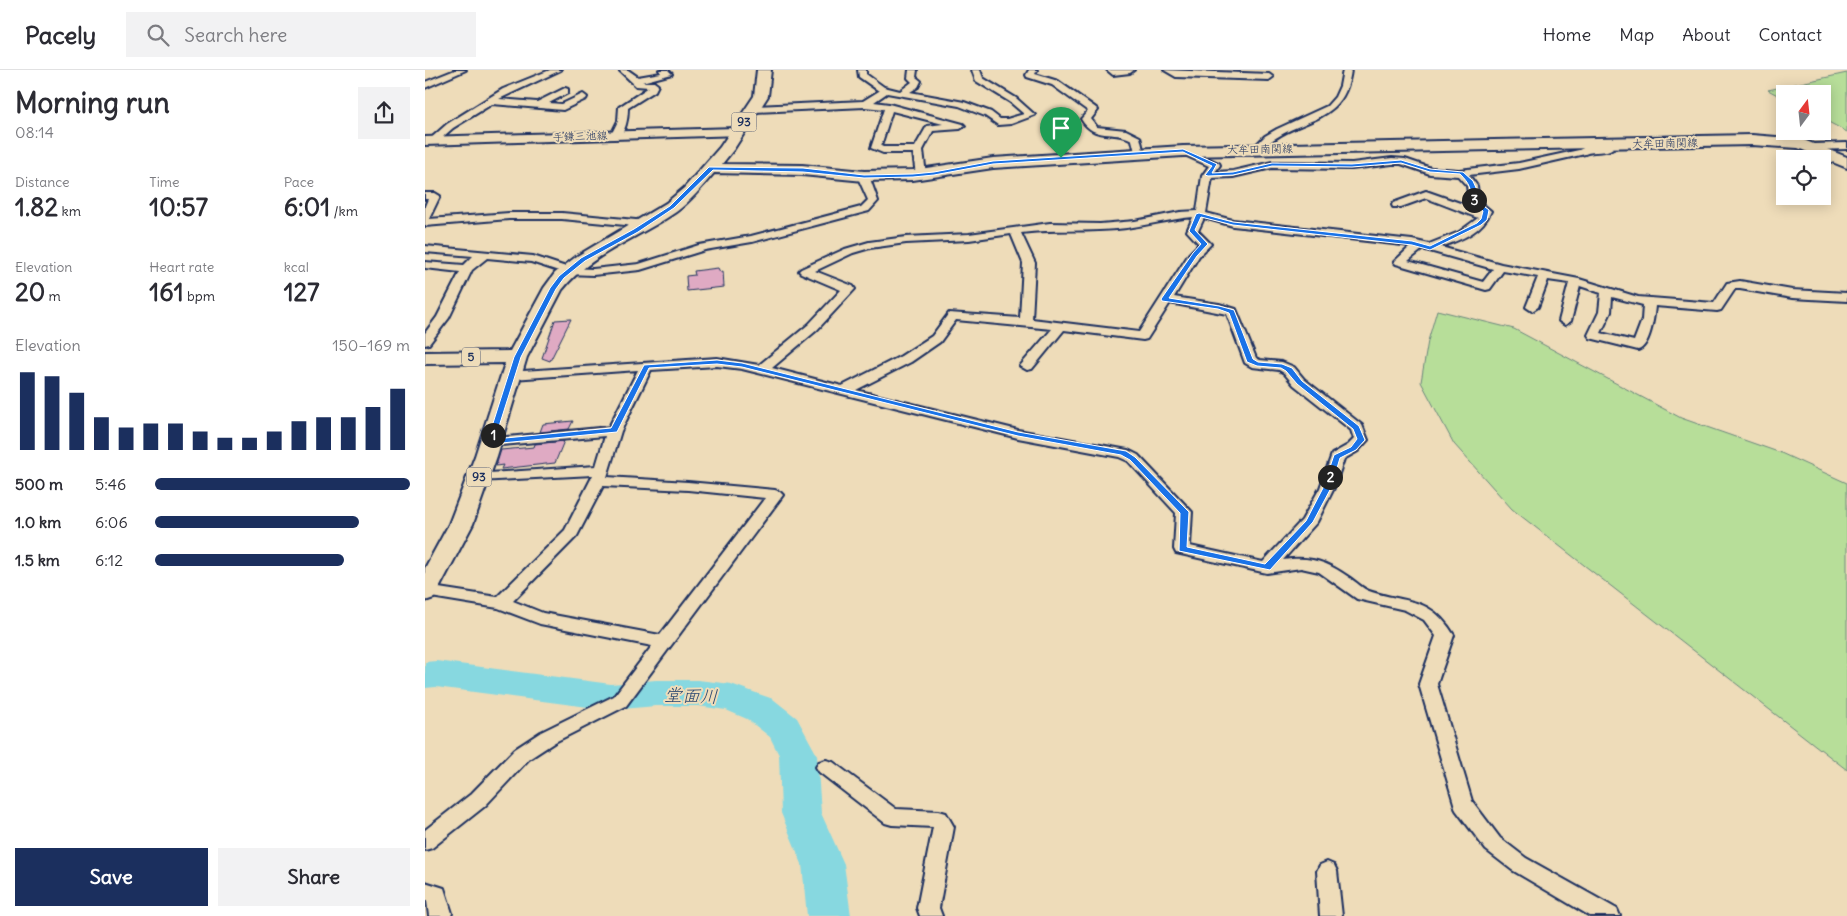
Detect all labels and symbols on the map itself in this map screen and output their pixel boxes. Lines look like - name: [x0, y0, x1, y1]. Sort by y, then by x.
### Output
- north arrow: [1776, 85, 1831, 140]
- pin: [1040, 107, 1082, 158]
- road number: 93: [731, 112, 757, 132]
- street label: 手鎌三池線: [552, 128, 608, 144]
- street label: 大牟田南関線: [1632, 135, 1698, 151]
- street label: 大牟田南関線: [1227, 141, 1293, 157]
- pin: 3: [1461, 188, 1487, 212]
- road number: 5: [462, 348, 480, 366]
- pin: 1: [481, 422, 505, 448]
- pin: 2: [1317, 464, 1343, 490]
- road number: 93: [467, 468, 491, 487]
- water label: 堂面川: [664, 683, 718, 708]

